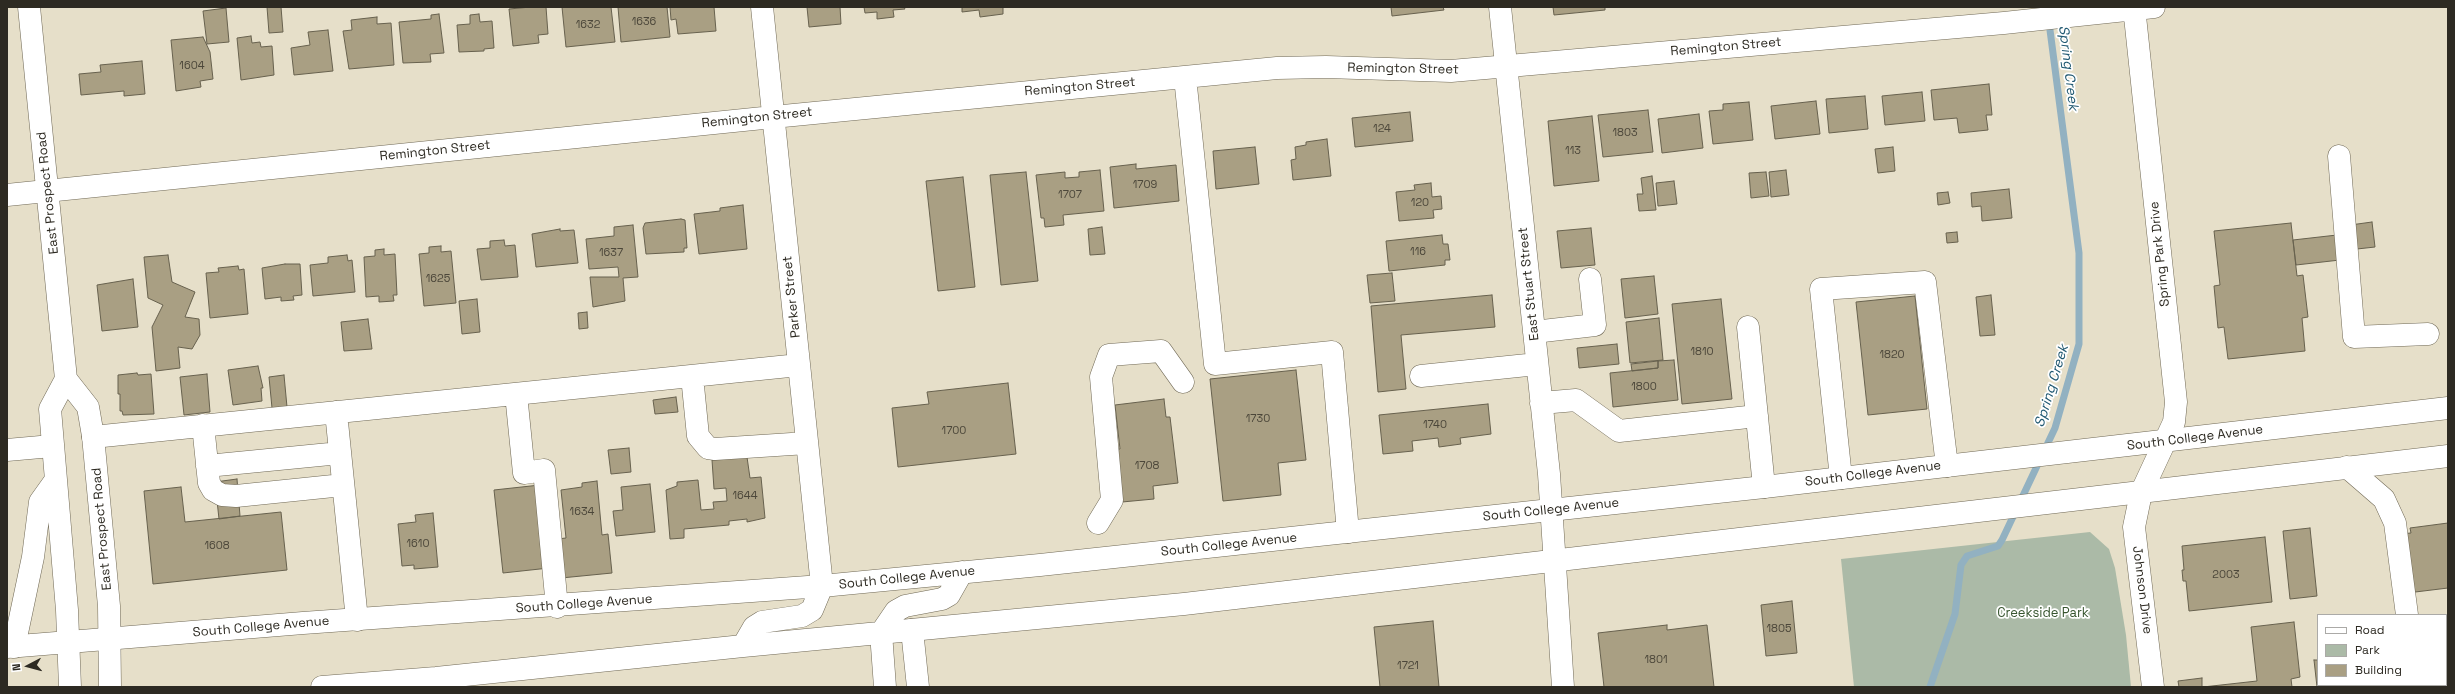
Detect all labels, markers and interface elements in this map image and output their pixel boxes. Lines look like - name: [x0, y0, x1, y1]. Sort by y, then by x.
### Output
- house number: 1636: [632, 15, 656, 29]
- house number: 1632: [576, 18, 600, 32]
- water label: Spring Creek: [2054, 24, 2082, 112]
- street label: Remington Street: [1670, 34, 1782, 60]
- house number: 1604: [179, 59, 205, 73]
- street label: Remington Street: [1347, 60, 1459, 78]
- street label: Remington Street: [1024, 74, 1136, 100]
- street label: Remington Street: [701, 104, 813, 132]
- house number: 124: [1373, 122, 1391, 136]
- house number: 1803: [1612, 126, 1638, 140]
- street label: East Prospect Road: [34, 131, 62, 255]
- street label: Remington Street: [379, 137, 491, 165]
- house number: 113: [1565, 144, 1581, 158]
- house number: 1709: [1133, 178, 1157, 192]
- house number: 1707: [1058, 188, 1082, 202]
- house number: 120: [1411, 196, 1429, 210]
- street label: Spring Park Drive: [2147, 201, 2173, 307]
- street label: East Stuart Street: [1515, 226, 1543, 342]
- house number: 116: [1410, 245, 1426, 259]
- house number: 1637: [599, 246, 623, 260]
- street label: Parker Street: [780, 255, 804, 339]
- house number: 1625: [426, 272, 450, 286]
- water label: Spring Creek: [2031, 343, 2073, 429]
- house number: 1810: [1690, 345, 1714, 359]
- house number: 1820: [1879, 348, 1905, 362]
- house number: 1800: [1631, 380, 1657, 394]
- house number: 1730: [1246, 412, 1270, 426]
- house number: 1740: [1423, 418, 1447, 432]
- street label: South College Avenue: [2126, 422, 2264, 454]
- house number: 1700: [942, 424, 966, 438]
- street label: South College Avenue: [1804, 458, 1942, 490]
- house number: 1708: [1135, 459, 1159, 473]
- street label: East Prospect Road: [89, 467, 115, 591]
- house number: 1644: [732, 489, 758, 503]
- street label: South College Avenue: [1482, 495, 1620, 525]
- house number: 1634: [570, 505, 594, 519]
- street label: South College Avenue: [1160, 530, 1298, 560]
- house number: 1610: [407, 537, 429, 551]
- house number: 1608: [204, 539, 230, 553]
- street label: Johnson Drive: [2129, 545, 2155, 635]
- street label: South College Avenue: [838, 563, 976, 593]
- house number: 2003: [2212, 568, 2240, 582]
- street label: South College Avenue: [515, 591, 653, 617]
- park label: Creekside Park: [1997, 605, 2089, 621]
- street label: South College Avenue: [192, 613, 330, 641]
- legend: [2317, 614, 2447, 686]
- house number: 1805: [1766, 622, 1792, 636]
- text: Road: [2355, 622, 2384, 638]
- text: Park: [2355, 642, 2380, 658]
- north arrow: [8, 646, 48, 686]
- house number: 1801: [1644, 653, 1668, 667]
- house number: 1721: [1397, 659, 1419, 673]
- text: Building: [2355, 662, 2402, 678]
- text: N: [9, 663, 23, 672]

